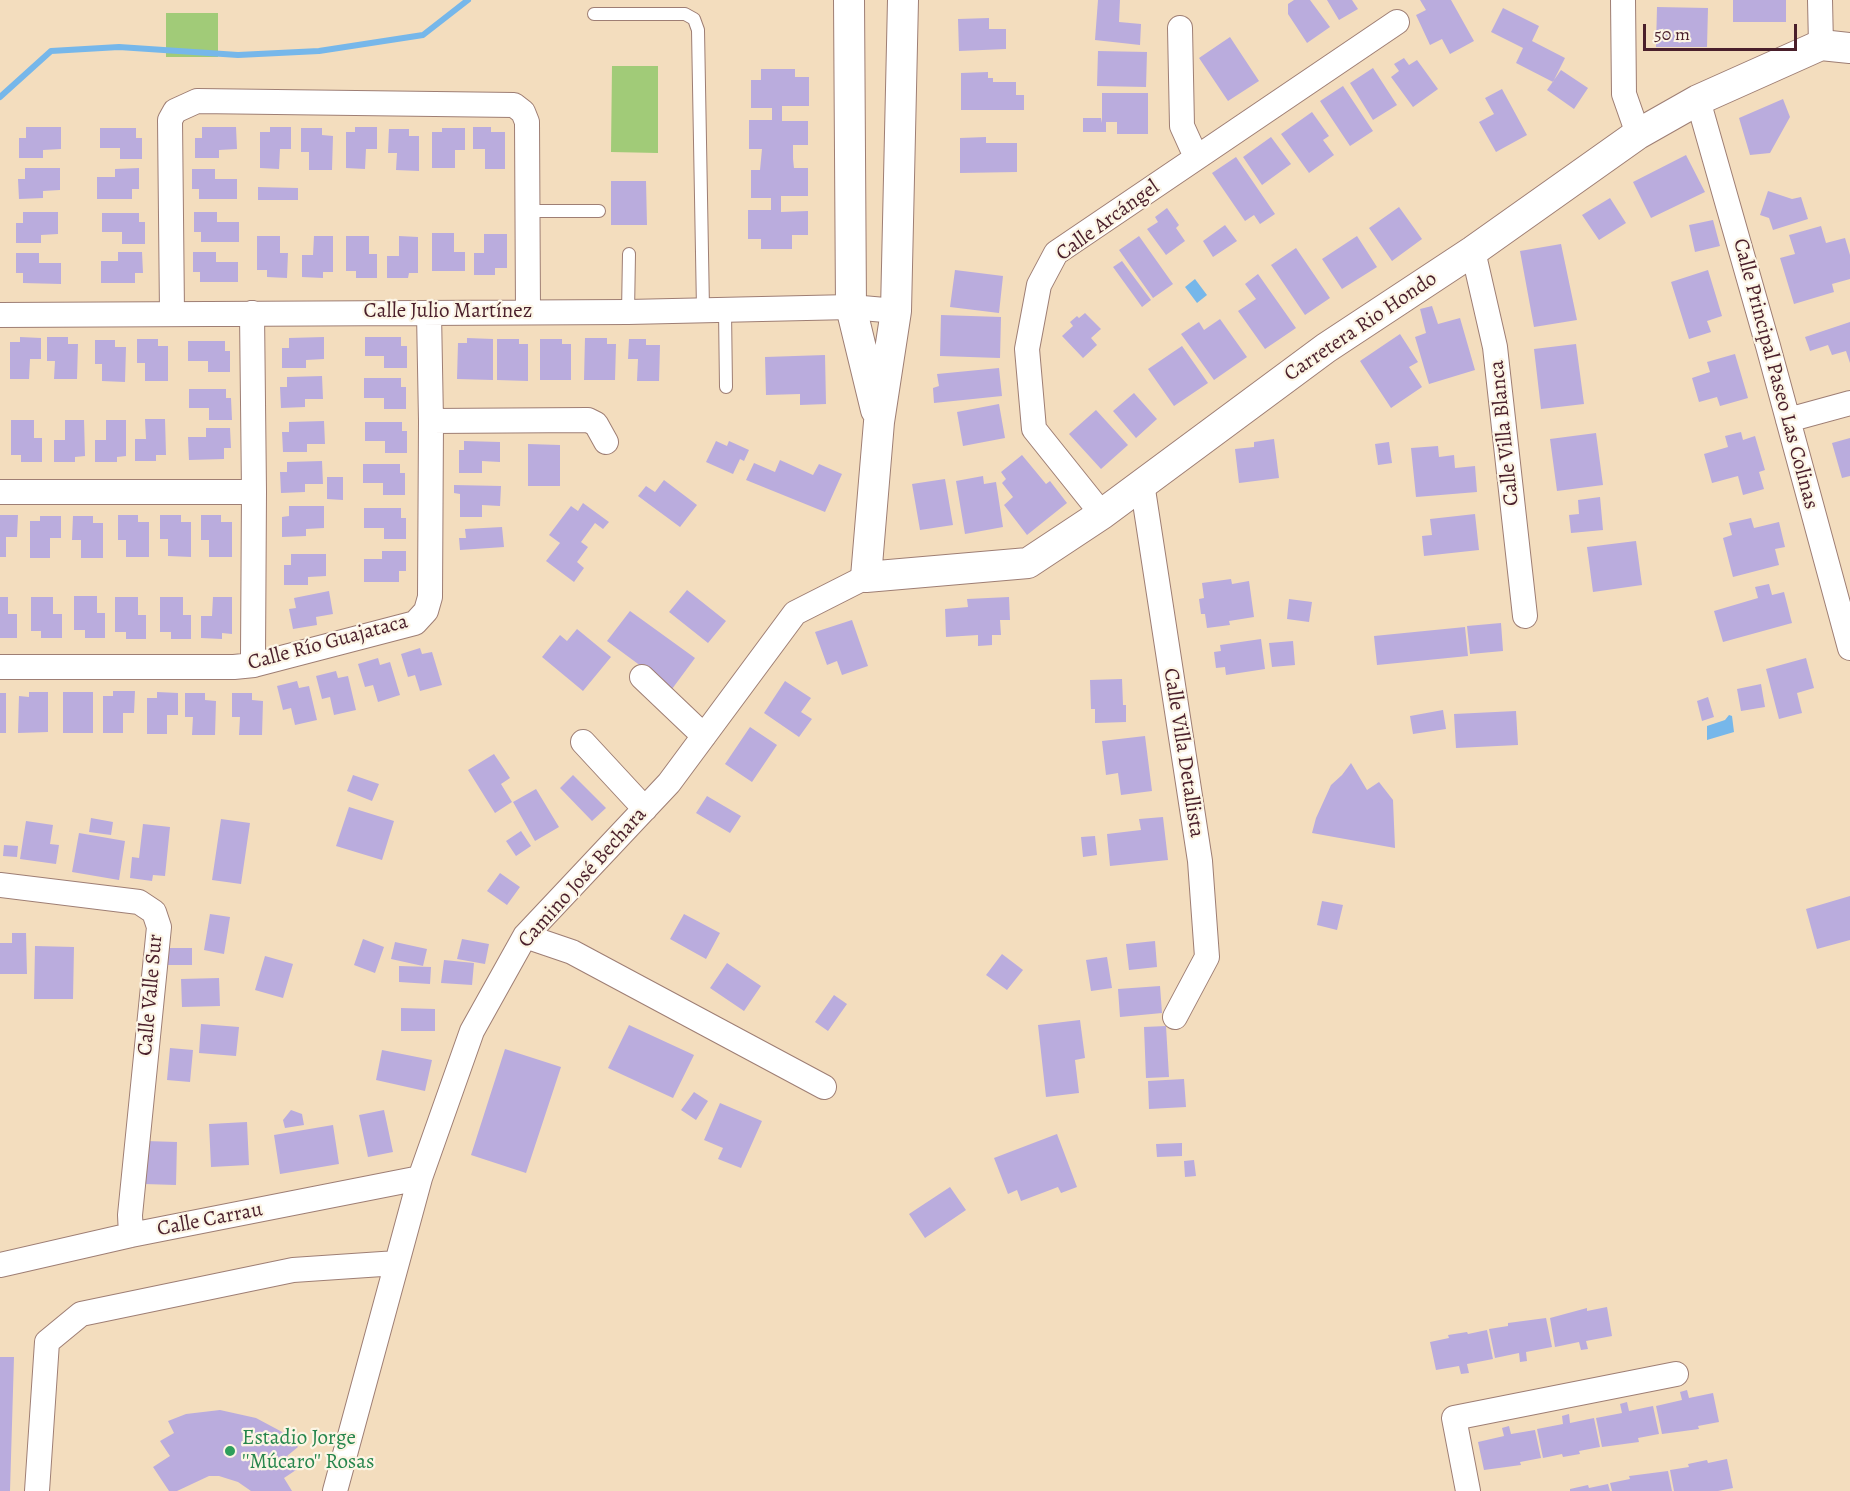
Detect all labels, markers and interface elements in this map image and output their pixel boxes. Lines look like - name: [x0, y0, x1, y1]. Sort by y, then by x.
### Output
- scale bar: [1646, 12, 1800, 50]
- text: 50 m: [1654, 22, 1690, 46]
- street label: Calle Arcángel: [1051, 175, 1165, 267]
- street label: Calle Principal Paseo Las Colinas: [1727, 236, 1823, 512]
- street label: Carretera Rio Hondo: [1280, 267, 1442, 387]
- street label: Calle Julio Martínez: [364, 299, 532, 325]
- street label: Calle Villa Blanca: [1485, 359, 1525, 507]
- street label: Calle Río Guajataca: [245, 609, 411, 677]
- street label: Calle Villa Detallista: [1157, 667, 1209, 839]
- street label: Camino José Bechara: [513, 803, 653, 953]
- street label: Calle Valle Sur: [133, 933, 169, 1057]
- street label: Calle Carrau: [155, 1197, 265, 1243]
- place label: Estadio Jorge ''Múcaro'' Rosas: [242, 1426, 375, 1476]
- marker: Estadio Jorge ''Múcaro'' Rosas: [223, 1444, 237, 1458]

